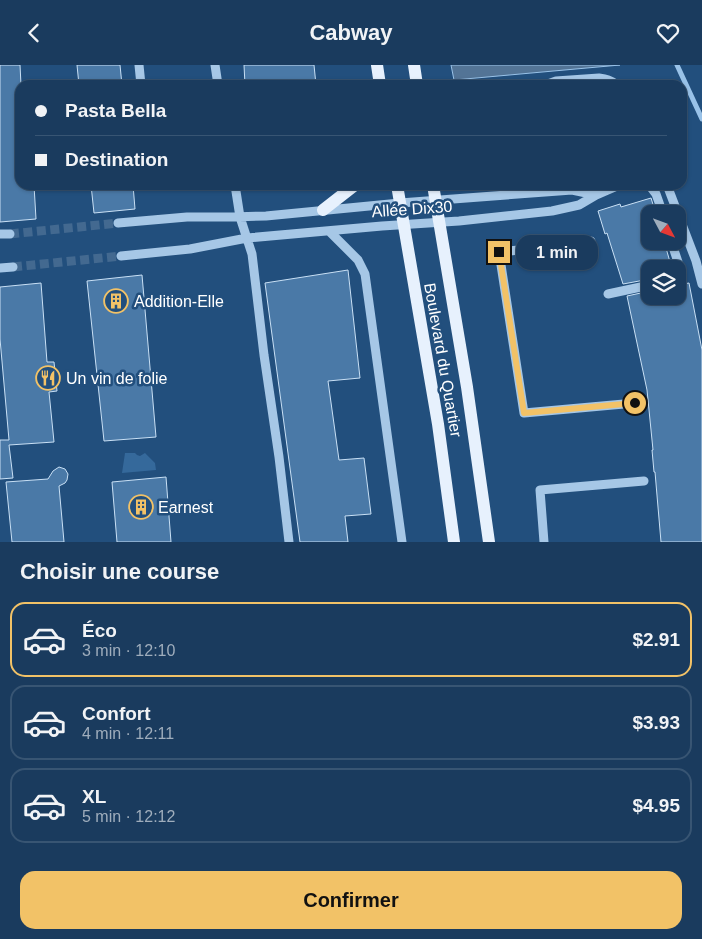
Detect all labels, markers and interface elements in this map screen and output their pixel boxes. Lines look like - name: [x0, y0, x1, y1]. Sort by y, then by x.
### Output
- icon: back: [20, 19, 48, 47]
- icon: heart: [654, 19, 682, 47]
- text: Cabway: [309, 20, 393, 45]
- text: Pasta Bella: [65, 100, 166, 121]
- text: Destination: [65, 149, 168, 170]
- street label: Allée Dix30: [371, 198, 453, 220]
- north arrow: [641, 205, 686, 250]
- map controls: [641, 205, 686, 305]
- callout: 1 min: [516, 235, 599, 269]
- route end: [488, 241, 510, 263]
- text: 1 min: [536, 244, 578, 261]
- button: layers: [641, 260, 686, 305]
- street label: Boulevard du Quartier: [421, 281, 465, 439]
- building icon: Addition-Elle: [103, 288, 129, 314]
- place label: Addition-Elle: [134, 293, 224, 310]
- restaurant icon: Un vin de folie: [35, 365, 61, 391]
- place label: Un vin de folie: [66, 370, 167, 387]
- route start: [624, 392, 646, 414]
- building icon: Earnest: [128, 494, 154, 520]
- place label: Earnest: [158, 499, 214, 516]
- text: Choisir une course: [20, 559, 219, 584]
- icon: car: [22, 617, 67, 662]
- text: Éco: [82, 620, 117, 641]
- text: $2.91: [632, 629, 680, 650]
- text: 3 min · 12:10: [82, 642, 175, 659]
- icon: car: [22, 700, 67, 745]
- text: Confort: [82, 703, 151, 724]
- text: $3.93: [632, 712, 680, 733]
- text: 4 min · 12:11: [82, 725, 174, 742]
- icon: car: [22, 783, 67, 828]
- text: XL: [82, 786, 106, 807]
- text: $4.95: [632, 795, 680, 816]
- text: 5 min · 12:12: [82, 808, 175, 825]
- button: Confirmer: [20, 871, 682, 929]

